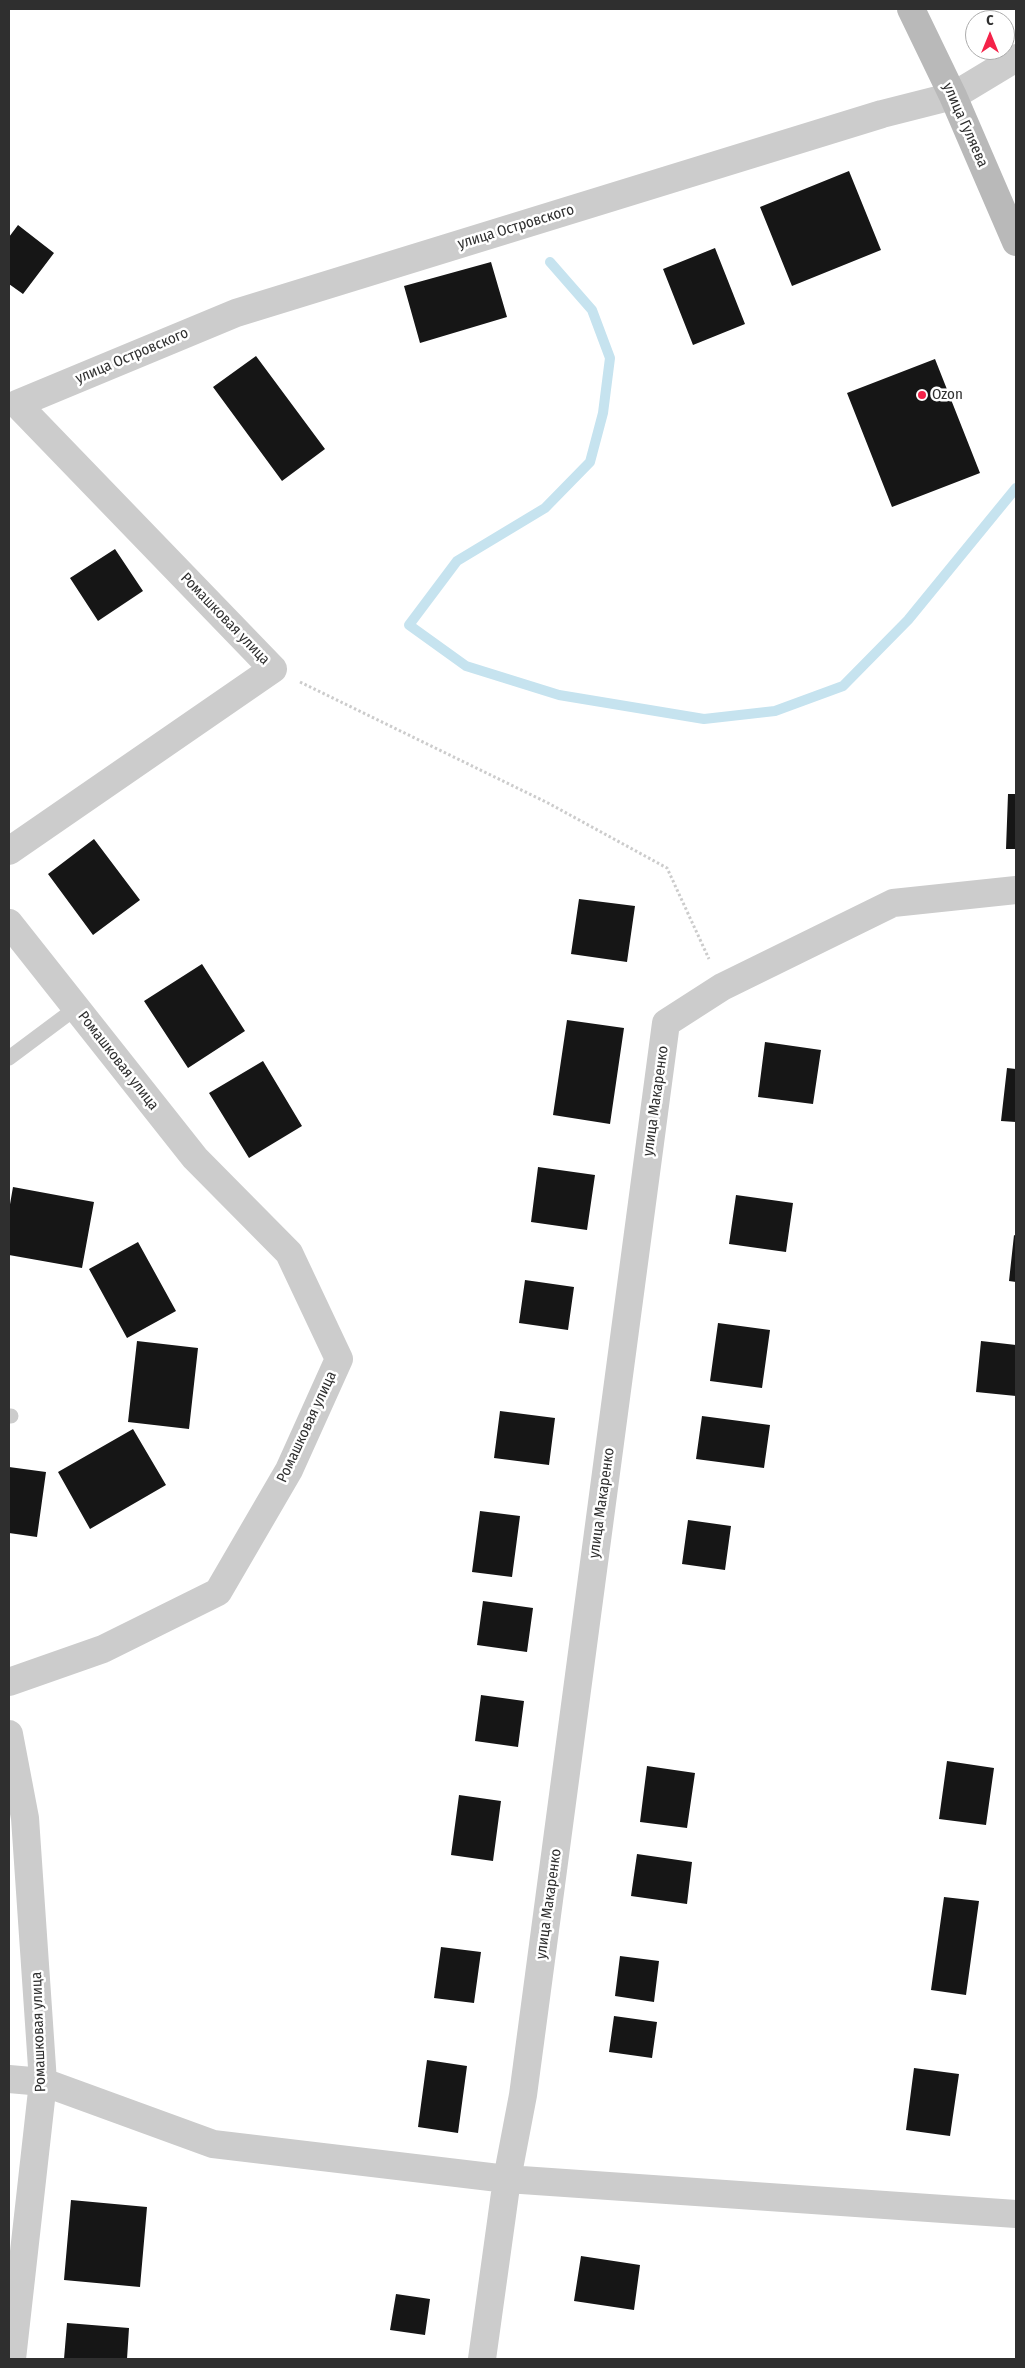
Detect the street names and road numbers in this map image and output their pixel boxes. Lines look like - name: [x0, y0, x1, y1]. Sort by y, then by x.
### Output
- street label: улица Гуляева: [938, 80, 992, 170]
- street label: улица Островского: [456, 201, 576, 253]
- street label: улица Островского: [73, 324, 191, 388]
- street label: Ромашковая улица: [177, 569, 273, 669]
- street label: Ромашковая улица: [74, 1008, 162, 1114]
- street label: улица Макаренко: [639, 1045, 673, 1157]
- street label: Ромашковая улица: [273, 1369, 341, 1485]
- street label: улица Макаренко: [585, 1447, 619, 1559]
- street label: улица Макаренко: [532, 1848, 566, 1960]
- street label: Ромашковая улица: [28, 1971, 50, 2093]

